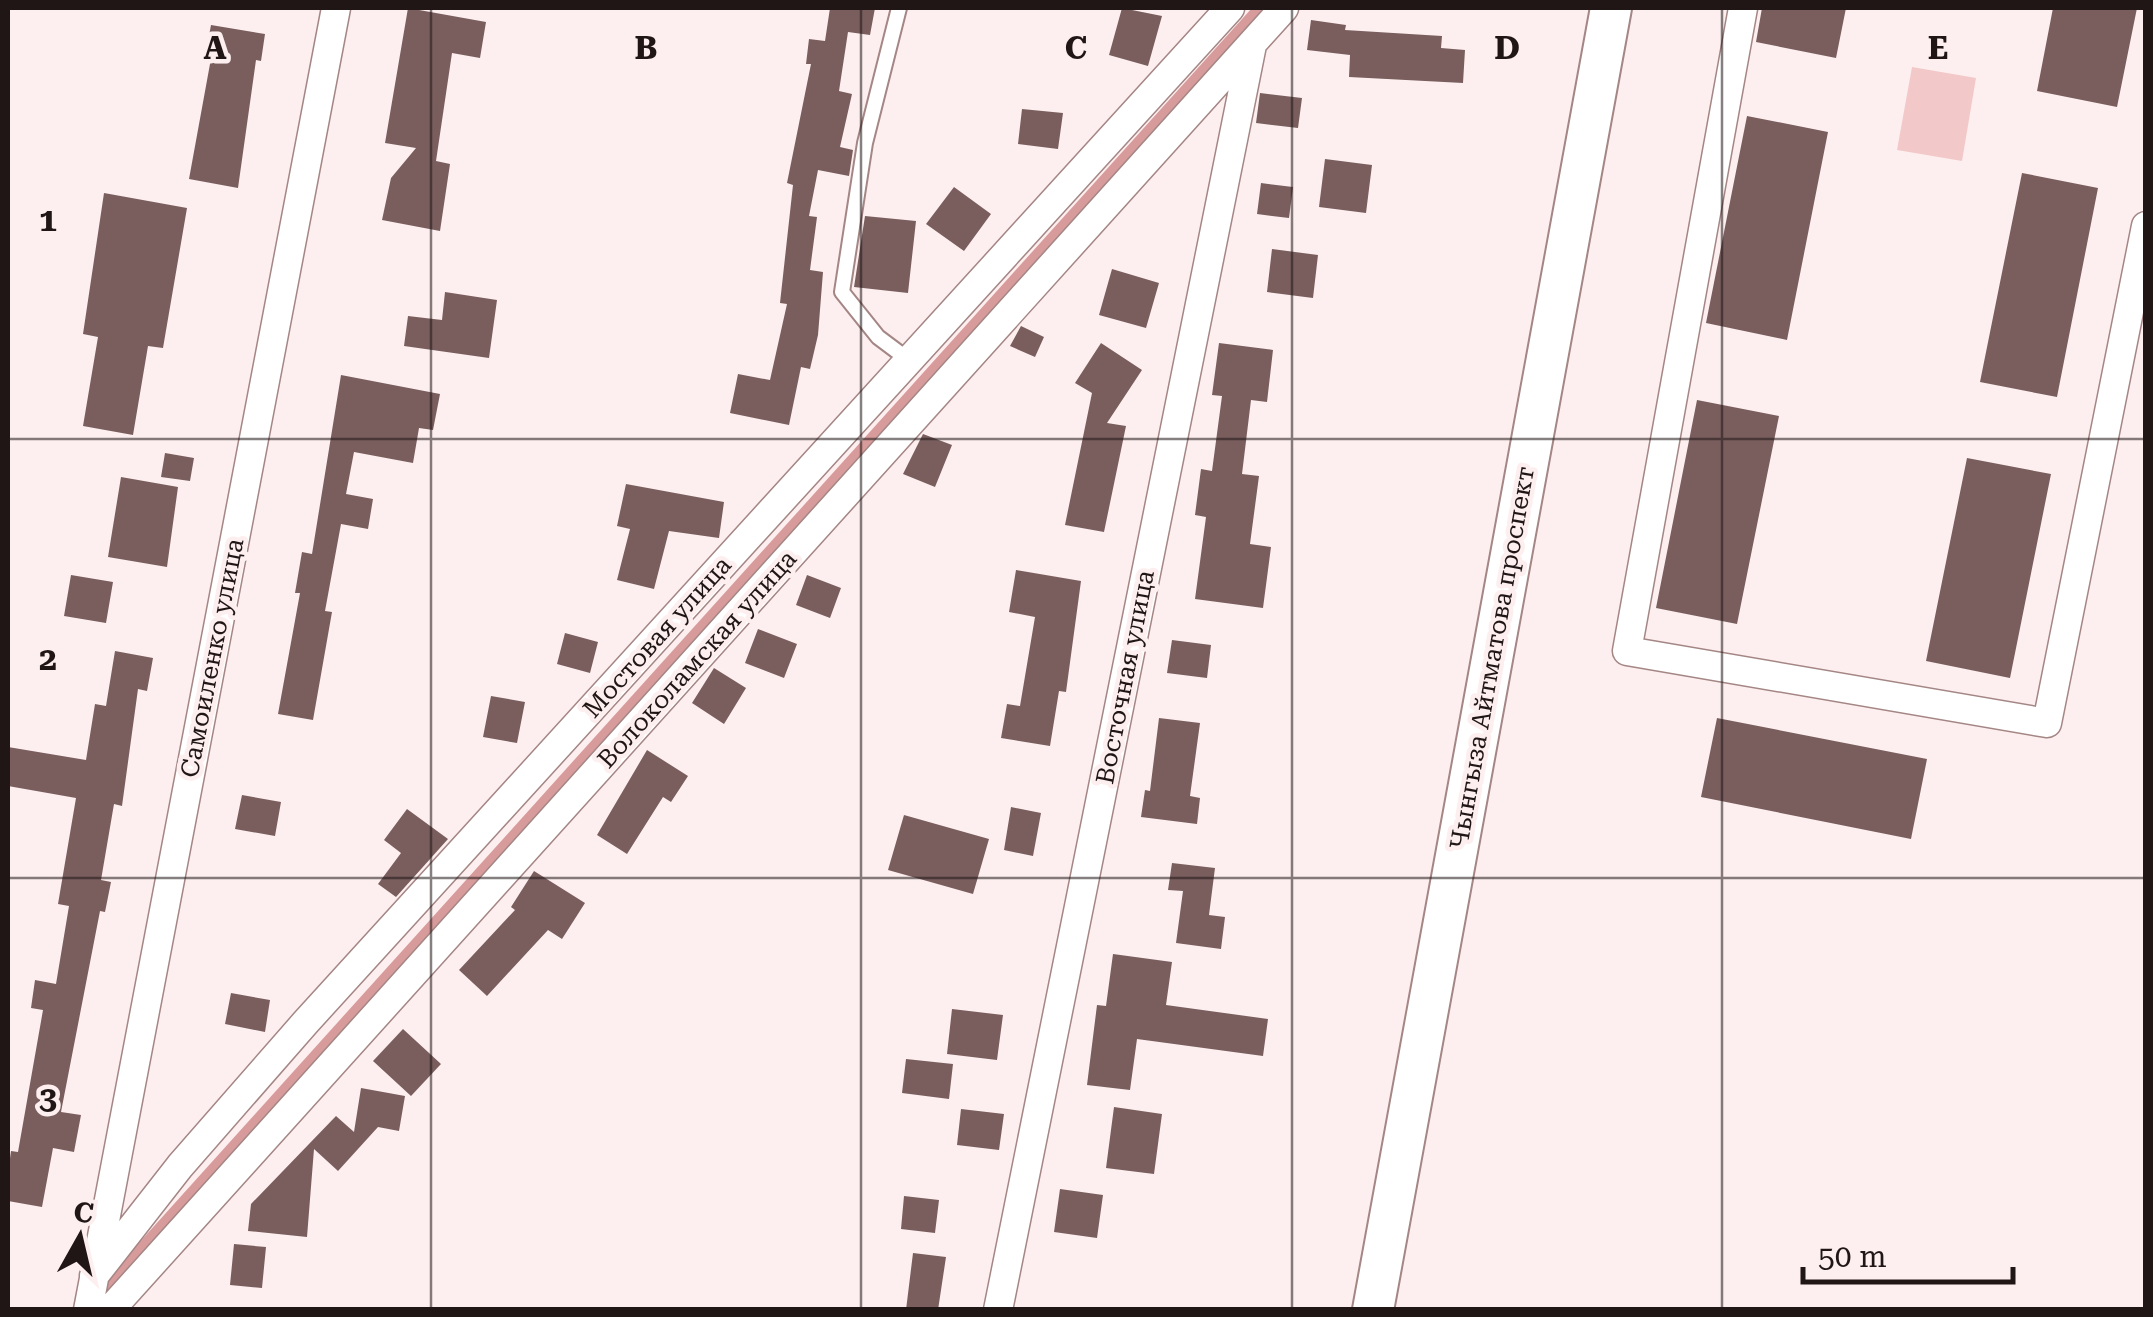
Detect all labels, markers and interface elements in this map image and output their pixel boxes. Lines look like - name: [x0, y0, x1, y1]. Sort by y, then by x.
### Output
- text: A: [203, 29, 227, 67]
- text: B: [634, 29, 658, 67]
- text: C: [1065, 29, 1087, 67]
- text: D: [1494, 29, 1520, 67]
- text: E: [1928, 29, 1948, 67]
- text: 1: [39, 201, 57, 239]
- street label: Чынгыза Айтматова проспект: [1444, 464, 1540, 852]
- street label: Самоиленко улица: [175, 536, 249, 780]
- street label: Волоколамская улица: [592, 544, 803, 774]
- street label: Мостовая улица: [577, 550, 737, 724]
- street label: Восточная улица: [1090, 567, 1160, 786]
- text: 2: [39, 640, 57, 678]
- text: 3: [39, 1079, 57, 1117]
- north arrow: [30, 1187, 130, 1287]
- text: С: [71, 1195, 95, 1230]
- scale bar: [1803, 1222, 2013, 1284]
- text: 50 m: [1818, 1239, 1887, 1274]

